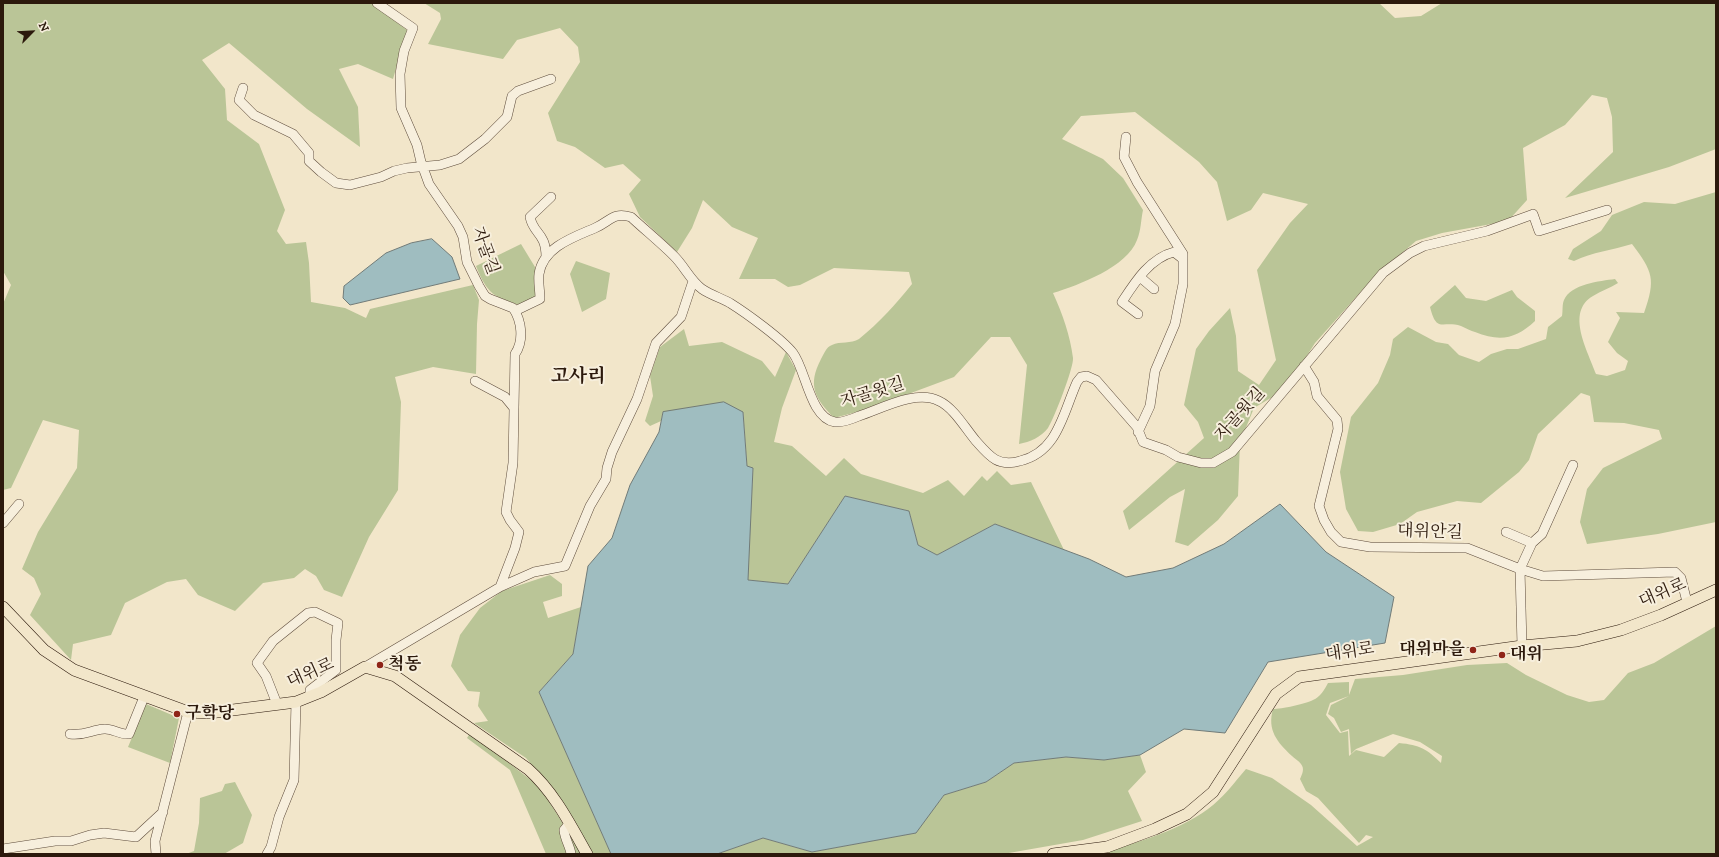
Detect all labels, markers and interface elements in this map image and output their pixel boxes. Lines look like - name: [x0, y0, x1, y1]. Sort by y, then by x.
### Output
- north arrow: [12, 12, 52, 52]
- text: N: [35, 20, 51, 34]
- street label: 자골길: [466, 224, 502, 278]
- district label: 고사리: [550, 367, 606, 389]
- street label: 자골윗길: [839, 375, 907, 413]
- street label: 자골윗길: [1211, 384, 1271, 446]
- street label: 대위안길: [1397, 522, 1463, 544]
- street label: 대위로: [1636, 575, 1690, 613]
- street label: 대위로: [1324, 639, 1376, 667]
- place label: 대위마을: [1399, 640, 1465, 660]
- marker: 대위마을: [1468, 645, 1478, 655]
- place label: 대위: [1510, 645, 1543, 665]
- marker: 대위: [1497, 650, 1507, 660]
- street label: 대위로: [284, 655, 338, 693]
- place label: 척동: [388, 655, 421, 675]
- marker: 척동: [375, 660, 385, 670]
- place label: 구학당: [185, 704, 234, 724]
- marker: 구학당: [172, 709, 182, 719]

